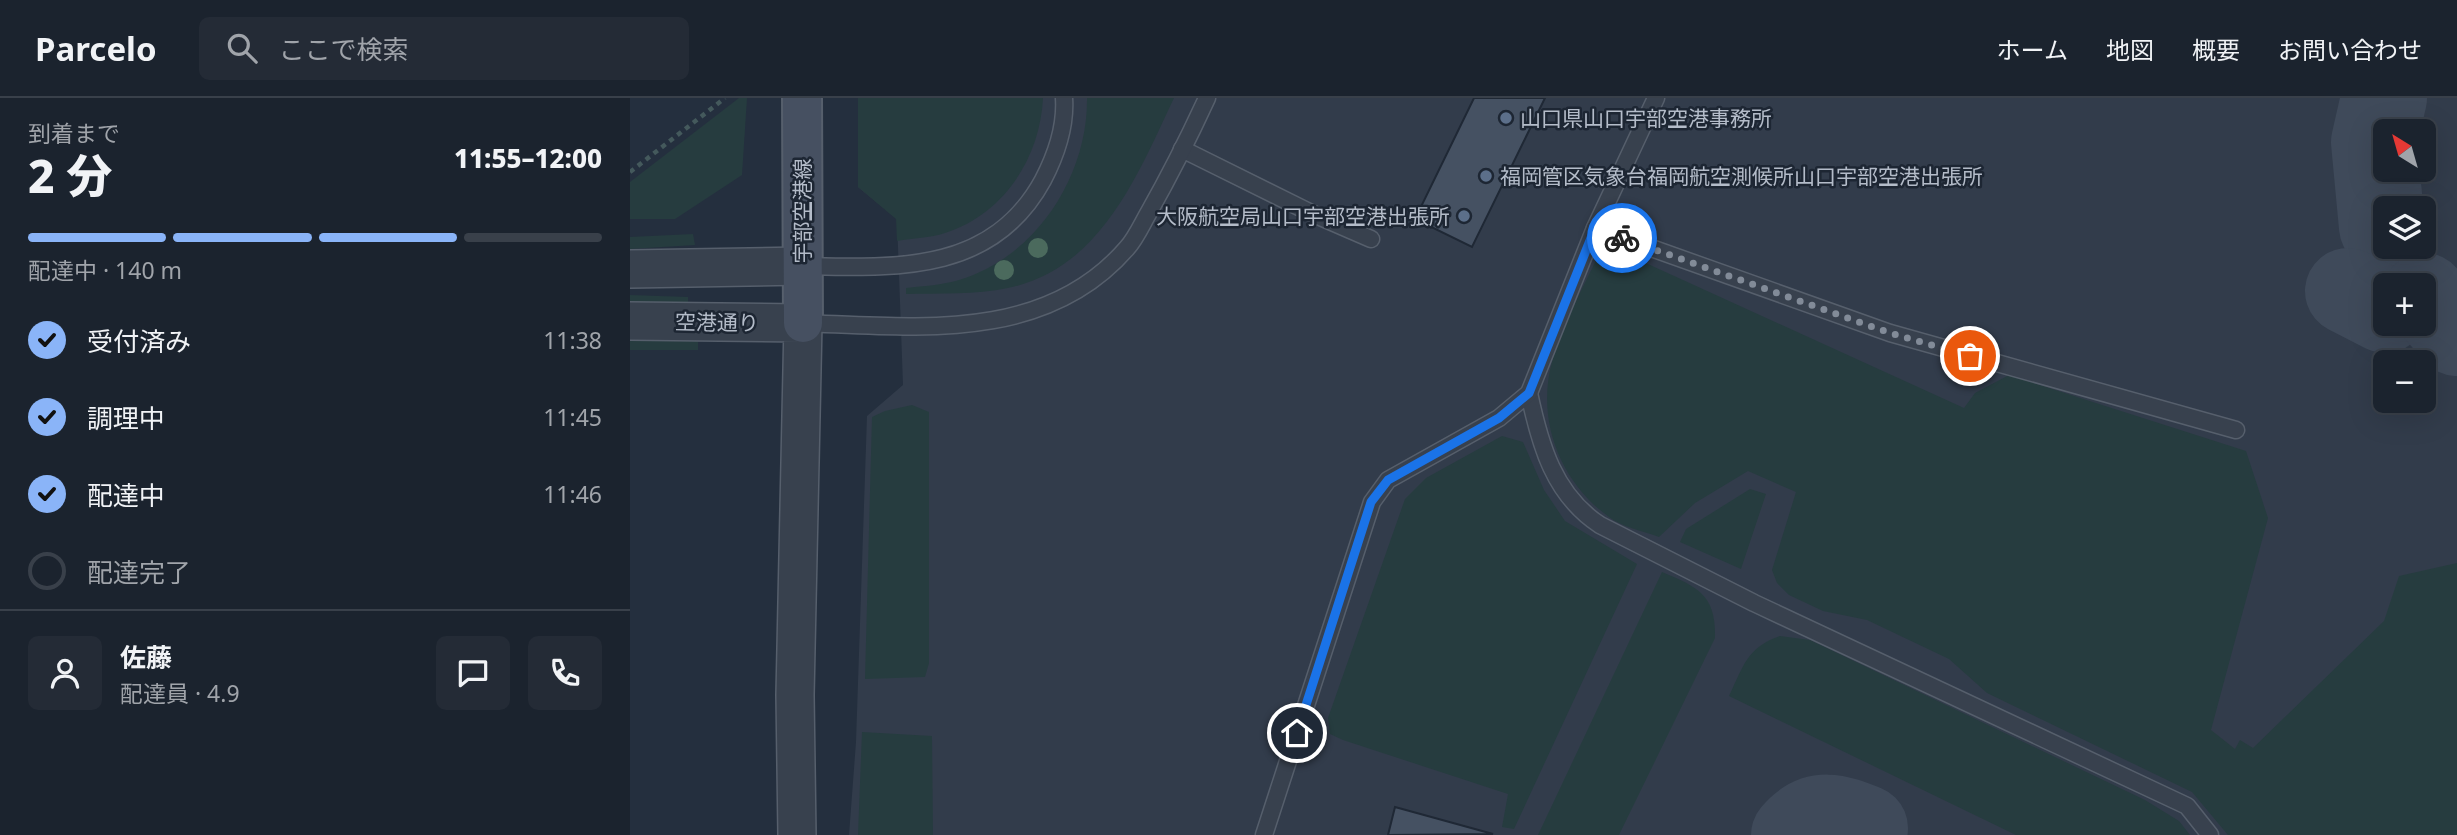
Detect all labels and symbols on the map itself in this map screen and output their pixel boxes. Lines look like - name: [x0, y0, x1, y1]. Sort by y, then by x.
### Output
- place label: 山口県山口宇部空港事務所: [1520, 104, 1772, 132]
- marker: 山口県山口宇部空港事務所: [1498, 110, 1514, 126]
- north arrow: [2373, 119, 2436, 182]
- street label: 宇部空港線: [788, 159, 816, 264]
- place label: 福岡管区気象台福岡航空測候所山口宇部空港出張所: [1500, 162, 1983, 190]
- marker: 福岡管区気象台福岡航空測候所山口宇部空港出張所: [1478, 168, 1494, 184]
- place label: 大阪航空局山口宇部空港出張所: [1156, 202, 1450, 230]
- courier: [1587, 203, 1657, 273]
- marker: 大阪航空局山口宇部空港出張所: [1456, 208, 1472, 224]
- street label: 空港通り: [675, 307, 759, 337]
- pin: [1940, 326, 2000, 386]
- pin: [1267, 703, 1327, 763]

